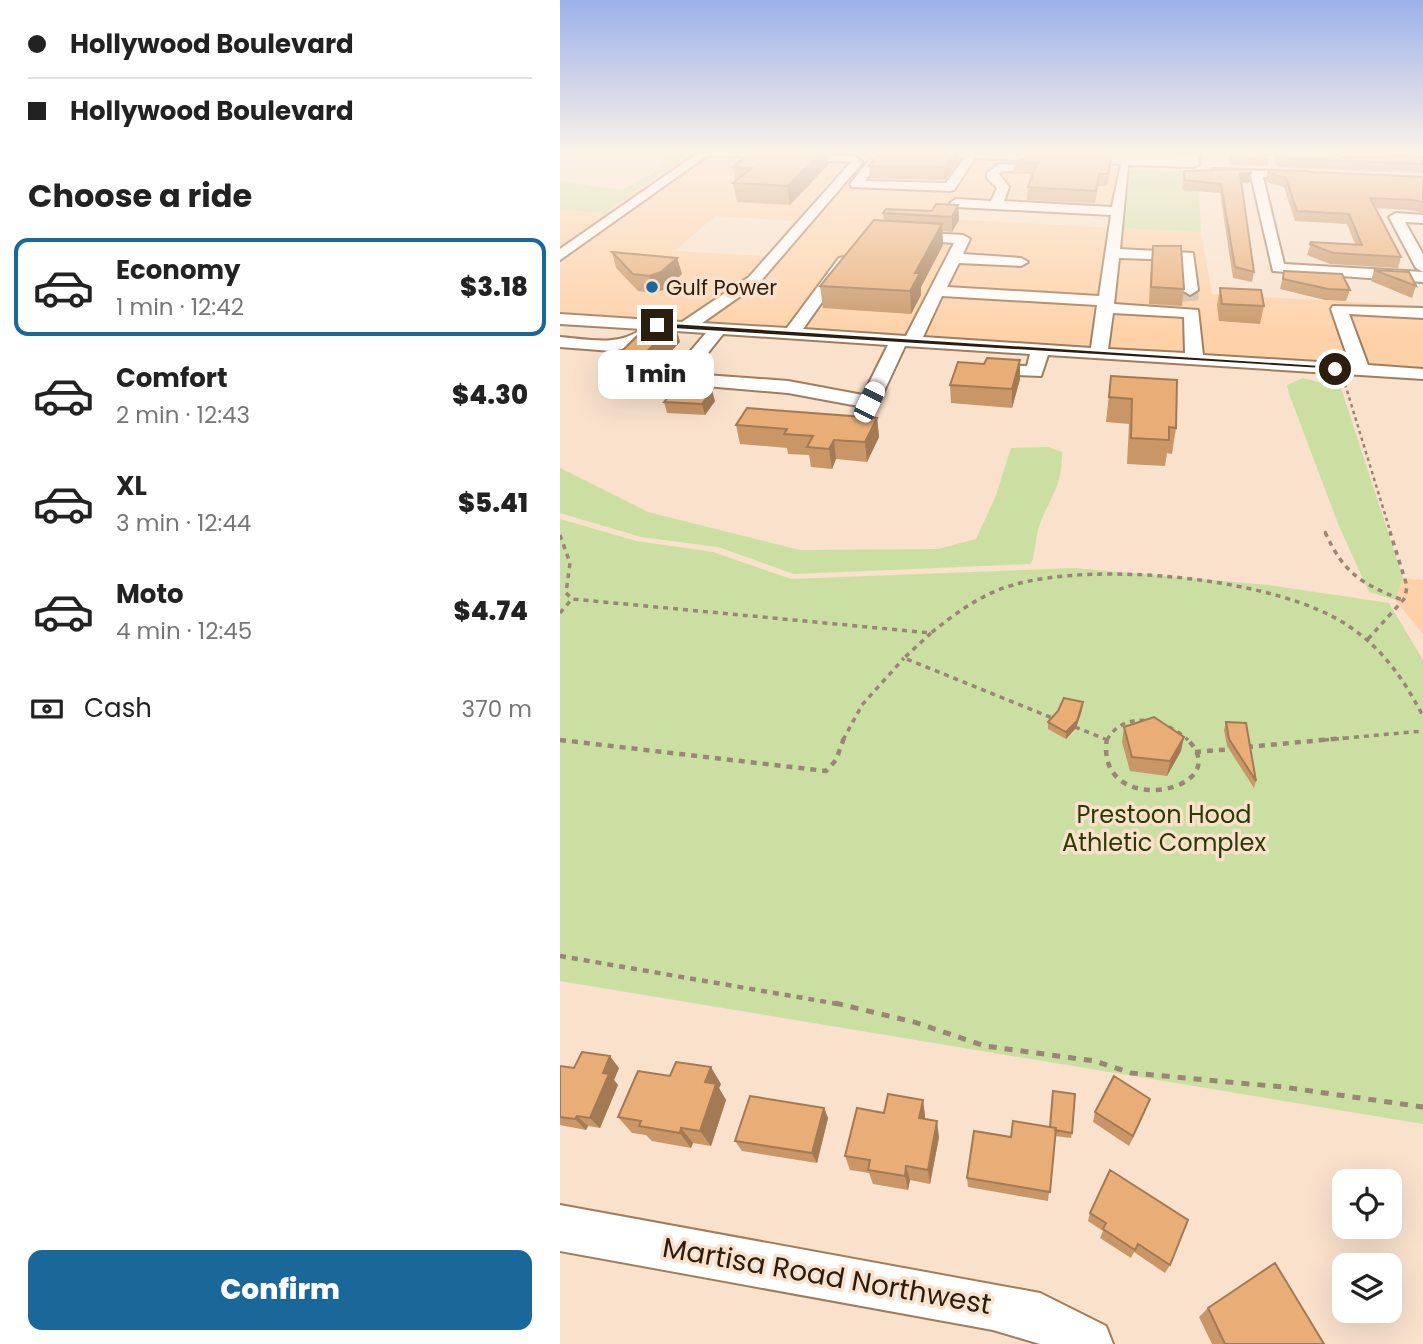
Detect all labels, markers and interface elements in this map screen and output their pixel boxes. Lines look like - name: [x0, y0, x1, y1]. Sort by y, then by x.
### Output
- text: Hollywood Boulevard: [70, 26, 354, 62]
- text: Hollywood Boulevard: [70, 93, 354, 129]
- text: Choose a ride: [28, 173, 252, 218]
- text: Economy: [116, 252, 240, 288]
- icon: car: [32, 256, 95, 319]
- text: $3.18: [460, 269, 528, 305]
- place label: Gulf Power: [666, 273, 777, 302]
- marker: Gulf Power: [644, 279, 660, 295]
- text: 1 min · 12:42: [116, 291, 244, 323]
- route end: [641, 309, 673, 341]
- callout: 1 min: [599, 350, 715, 398]
- route start: [1319, 353, 1351, 385]
- text: 1 min: [626, 358, 686, 390]
- text: Comfort: [116, 360, 228, 396]
- icon: car: [32, 364, 95, 427]
- text: $4.30: [452, 377, 528, 413]
- car: [851, 379, 888, 425]
- text: 2 min · 12:43: [116, 399, 250, 431]
- text: XL: [116, 468, 147, 504]
- icon: car: [32, 472, 95, 535]
- text: $5.41: [458, 485, 528, 521]
- text: 3 min · 12:44: [116, 507, 251, 539]
- text: Moto: [116, 576, 184, 612]
- icon: car: [32, 580, 95, 643]
- text: $4.74: [453, 593, 528, 629]
- text: 4 min · 12:45: [116, 615, 252, 647]
- icon: cash: [28, 690, 66, 728]
- text: Cash: [84, 690, 152, 726]
- text: 370 m: [462, 693, 532, 725]
- park label: Prestoon Hood Athletic Complex: [1062, 798, 1266, 859]
- map controls: [1332, 1169, 1402, 1323]
- button: locate: [1332, 1169, 1402, 1239]
- street label: Martisa Road Northwest: [660, 1228, 994, 1324]
- button: Confirm: [28, 1250, 532, 1330]
- button: layers: [1332, 1253, 1402, 1323]

